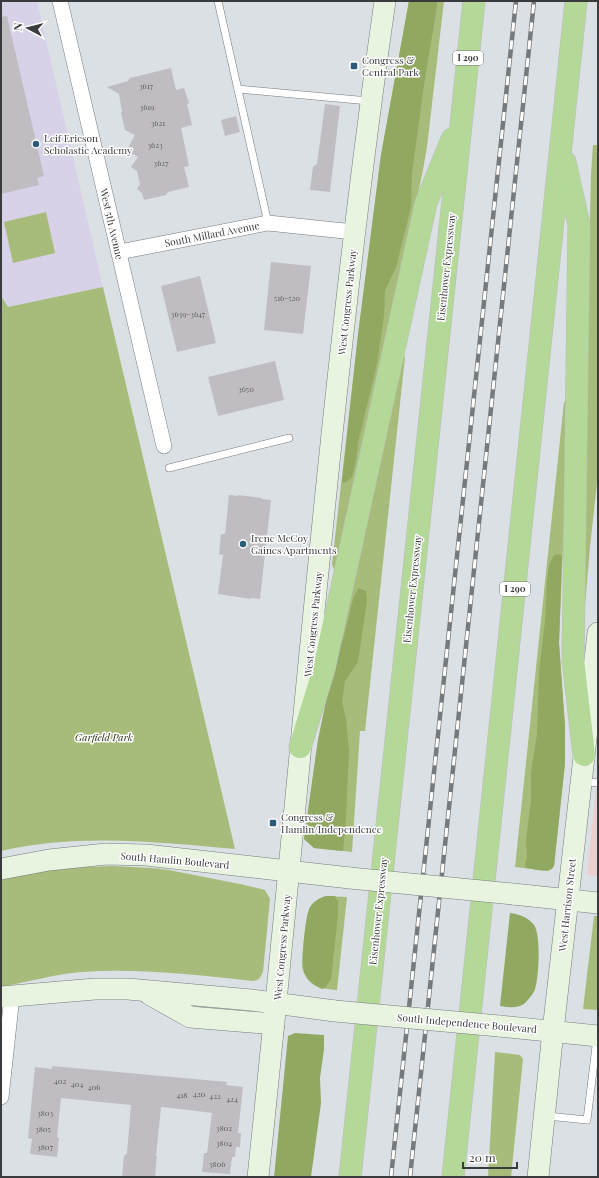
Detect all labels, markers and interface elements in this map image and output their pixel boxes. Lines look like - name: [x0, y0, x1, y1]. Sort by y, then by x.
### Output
- north arrow: [8, 8, 48, 48]
- text: N: [10, 22, 26, 32]
- road number: I 290: [453, 51, 483, 65]
- place label: Congress & Central Park: [362, 53, 419, 79]
- marker: Congress & Central Park: [349, 61, 359, 71]
- house number: 3617: [139, 80, 154, 91]
- house number: 3619: [140, 101, 154, 112]
- house number: 3621: [151, 117, 165, 128]
- place label: Leif Ericson Scholastic Academy: [44, 131, 132, 157]
- marker: Leif Ericson Scholastic Academy: [31, 139, 41, 149]
- house number: 3623: [147, 139, 163, 150]
- house number: 3627: [154, 157, 169, 168]
- street label: West 5th Avenue: [97, 186, 127, 261]
- street label: Eisenhower Expressway: [433, 212, 459, 322]
- street label: South Millard Avenue: [163, 218, 261, 250]
- street label: West Congress Parkway: [334, 248, 360, 356]
- house number: 516-520: [274, 292, 300, 303]
- house number: 3639-3647: [171, 308, 206, 319]
- house number: 3650: [238, 383, 254, 394]
- place label: Irene McCoy Gaines Apartments: [251, 531, 337, 557]
- street label: Eisenhower Expressway: [399, 534, 425, 644]
- marker: Irene McCoy Gaines Apartments: [238, 539, 248, 549]
- street label: West Congress Parkway: [300, 570, 326, 678]
- road number: I 290: [500, 582, 530, 596]
- park label: Garfield Park: [75, 730, 133, 744]
- place label: Congress & Hamlin/Independence: [281, 810, 382, 836]
- marker: Congress & Hamlin/Independence: [268, 818, 278, 828]
- street label: South Hamlin Boulevard: [120, 848, 230, 872]
- street label: Eisenhower Expressway: [365, 856, 391, 966]
- street label: West Harrison Street: [555, 857, 579, 953]
- street label: West Congress Parkway: [270, 894, 294, 1001]
- street label: South Independence Boulevard: [397, 1010, 538, 1036]
- house number: 402: [54, 1075, 66, 1086]
- house number: 404: [71, 1078, 83, 1089]
- house number: 406: [88, 1081, 100, 1092]
- house number: 420: [193, 1088, 205, 1099]
- house number: 418: [176, 1089, 188, 1100]
- house number: 422: [209, 1090, 221, 1101]
- house number: 424: [226, 1093, 238, 1104]
- house number: 3803: [37, 1107, 53, 1118]
- house number: 3802: [216, 1122, 232, 1133]
- house number: 3805: [35, 1123, 51, 1134]
- house number: 3804: [216, 1137, 232, 1148]
- house number: 3807: [37, 1141, 54, 1152]
- scale bar: [463, 1144, 517, 1170]
- text: 20 m: [469, 1149, 496, 1165]
- house number: 3806: [209, 1158, 225, 1169]

